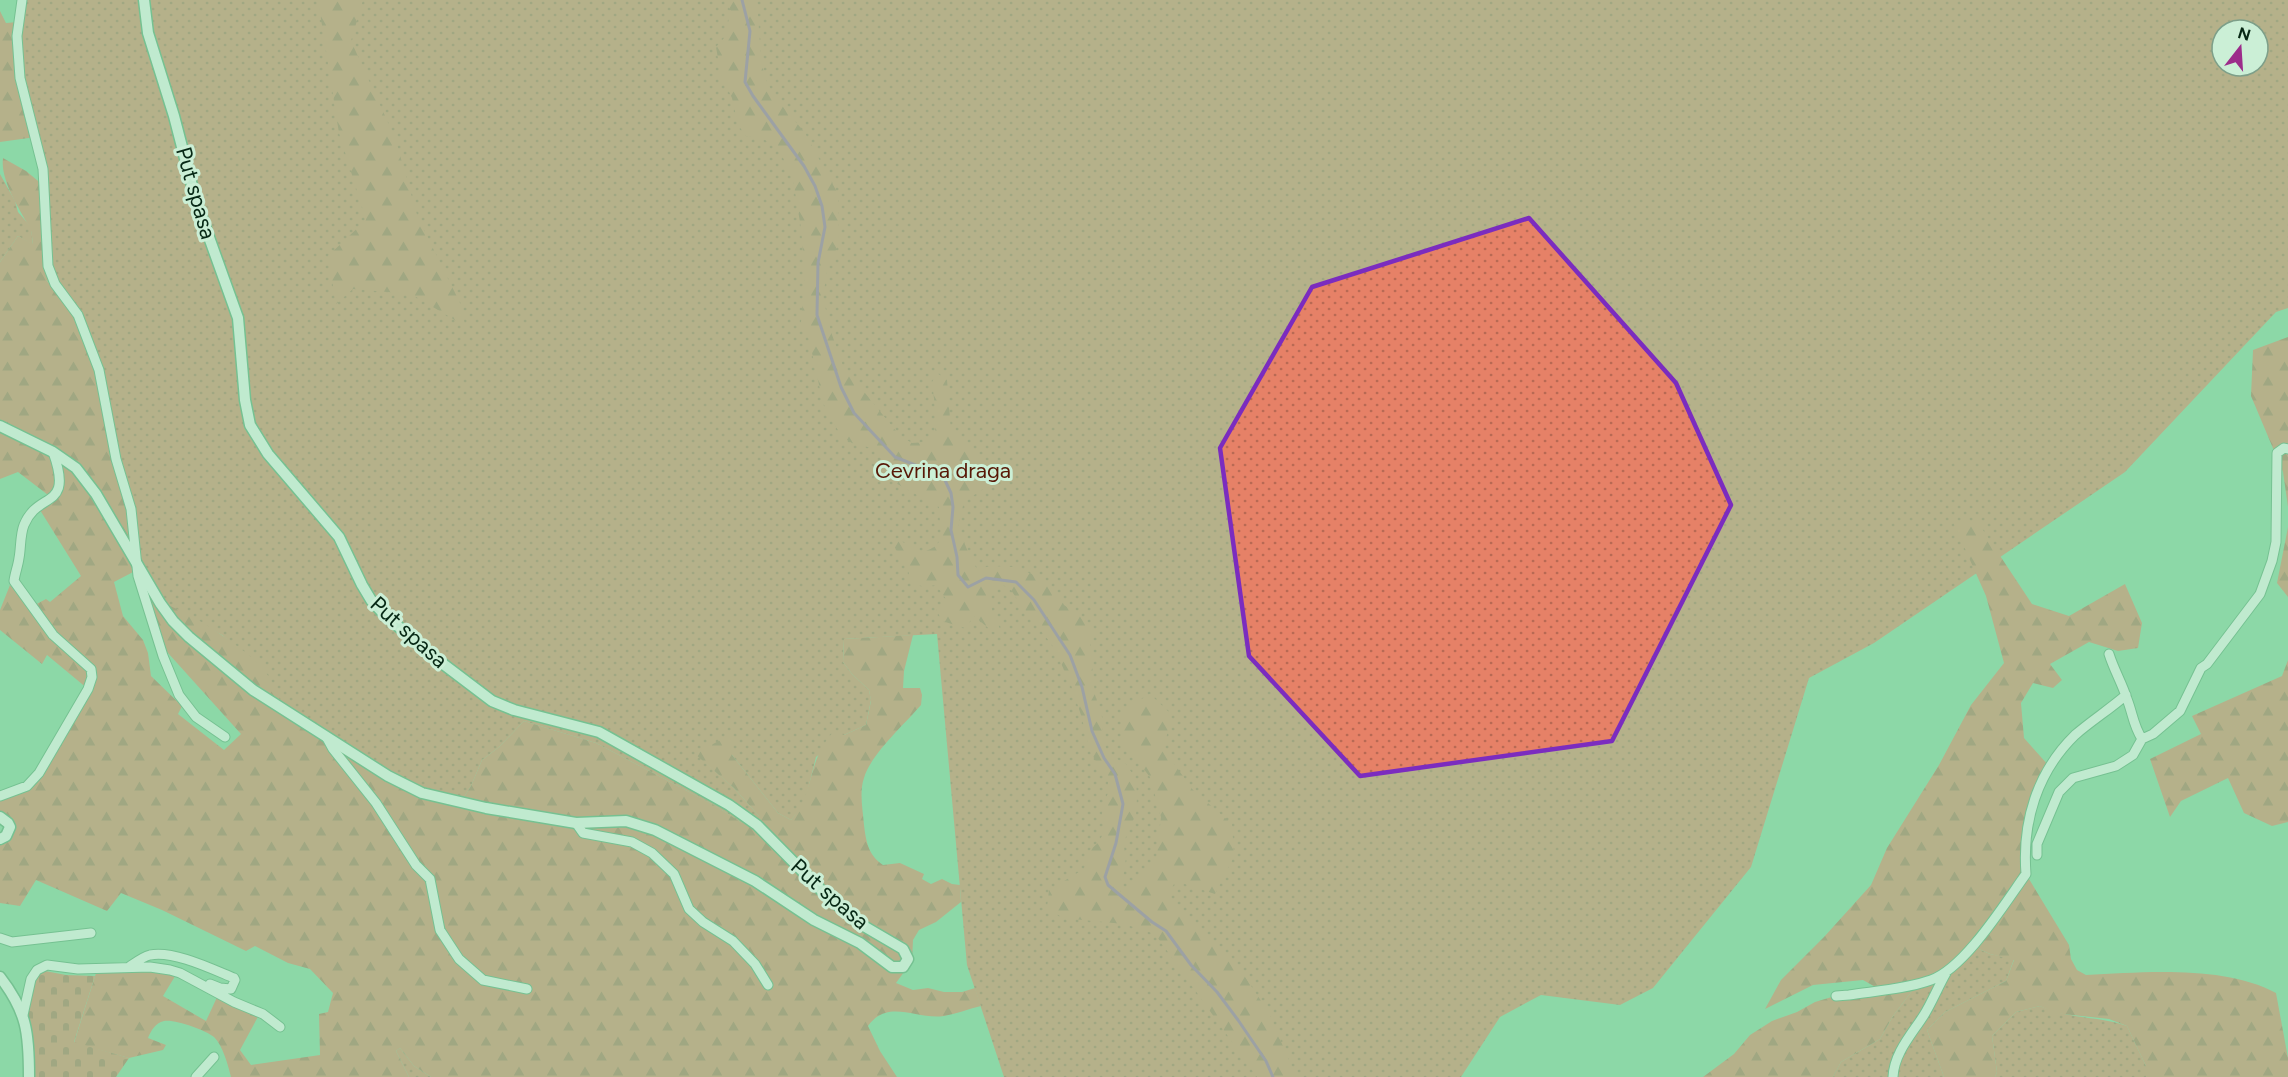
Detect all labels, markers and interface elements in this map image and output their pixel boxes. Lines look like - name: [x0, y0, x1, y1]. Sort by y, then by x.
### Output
- north arrow: [2210, 18, 2270, 78]
- text: N: [2236, 23, 2253, 45]
- street label: Put spasa: [170, 144, 222, 242]
- park label: Cevrina draga: [875, 457, 1011, 484]
- street label: Put spasa: [365, 590, 453, 674]
- street label: Put spasa: [785, 853, 875, 935]

